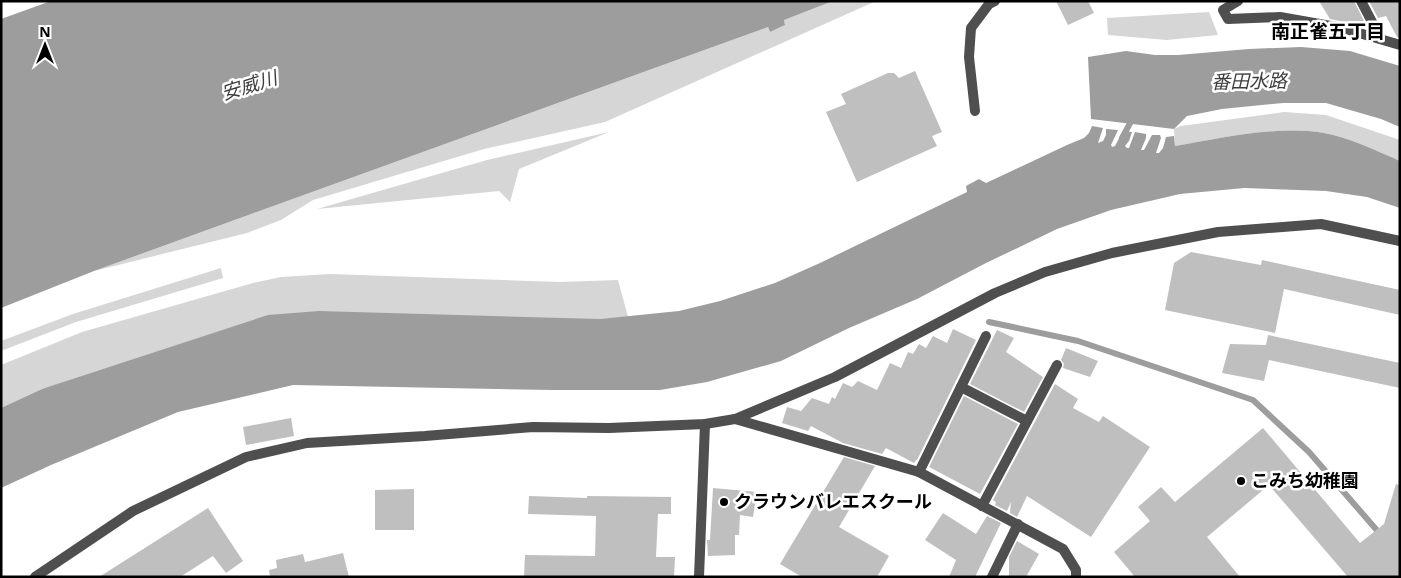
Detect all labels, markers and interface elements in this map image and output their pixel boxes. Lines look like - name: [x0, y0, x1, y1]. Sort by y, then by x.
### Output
- district label: 南正雀五丁目: [1271, 18, 1385, 44]
- north arrow: [20, 20, 70, 70]
- text: N: [39, 22, 51, 41]
- water label: 安威川: [218, 64, 282, 106]
- water label: 番田水路: [1211, 67, 1289, 95]
- place label: こみち幼稚園: [1251, 468, 1359, 492]
- marker: こみち幼稚園: [1235, 475, 1247, 487]
- place label: クラウンバレエスクール: [734, 489, 932, 513]
- marker: クラウンバレエスクール: [718, 496, 730, 508]

